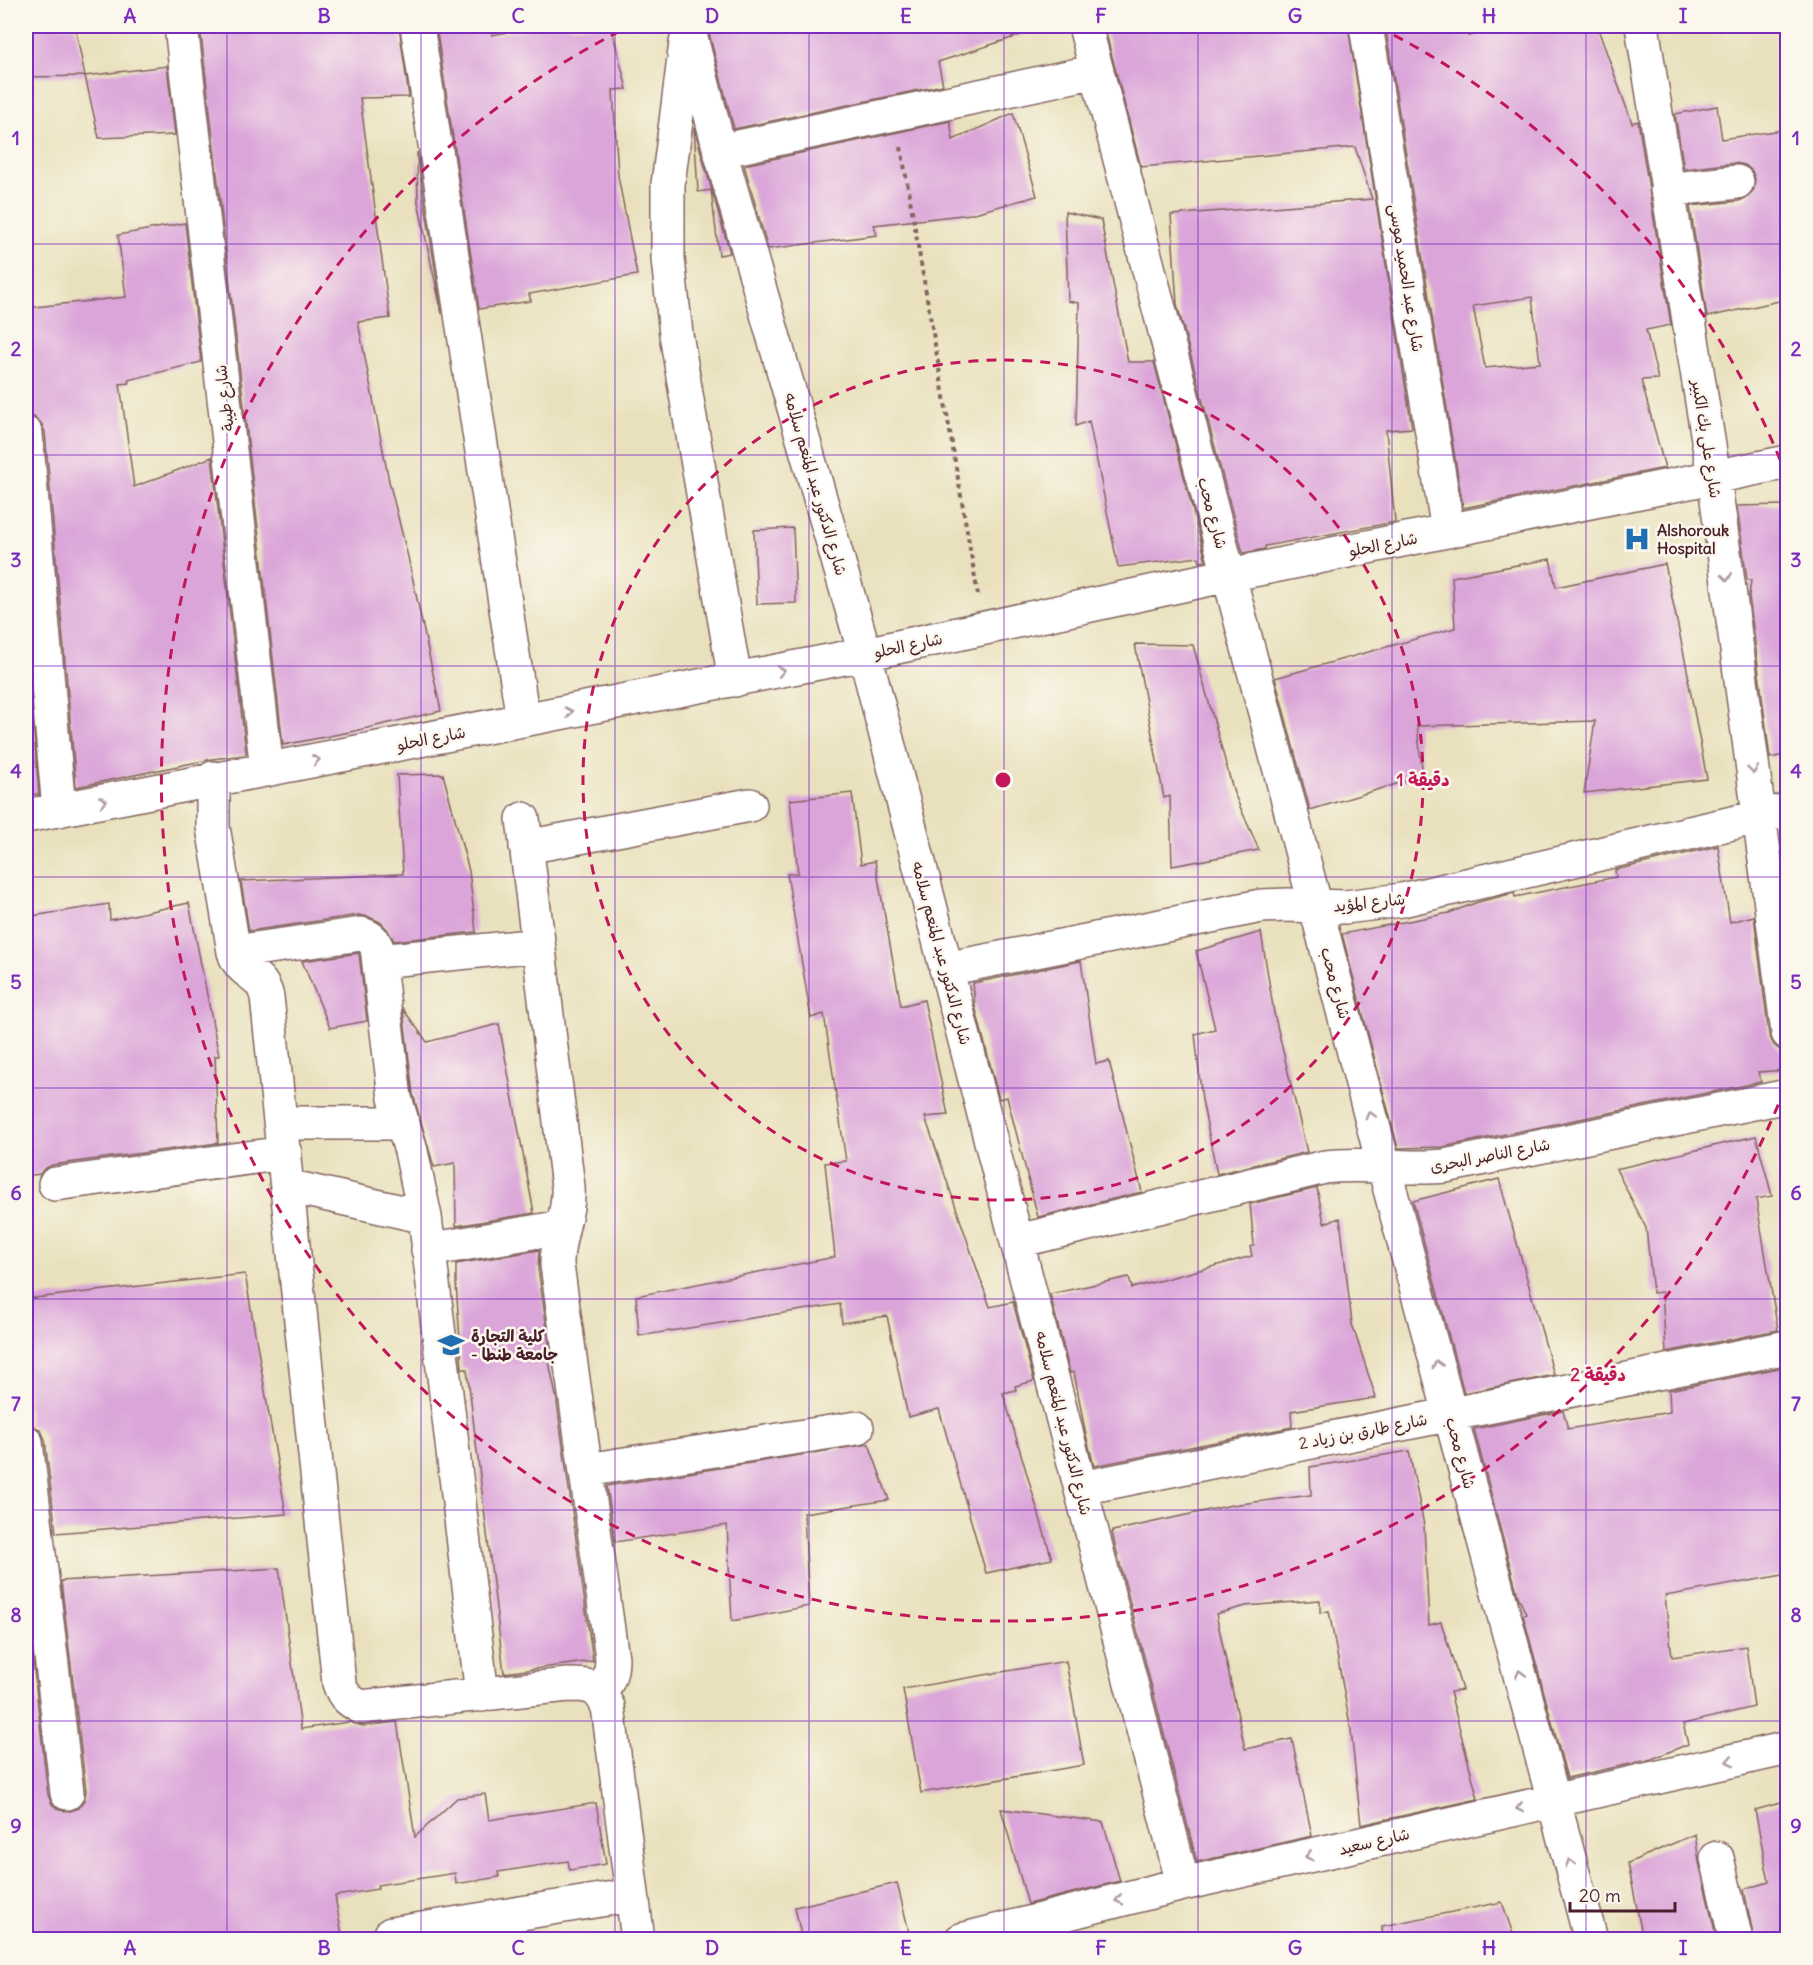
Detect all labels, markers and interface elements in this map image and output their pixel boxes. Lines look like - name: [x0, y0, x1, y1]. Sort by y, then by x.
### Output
- text: A: [124, 3, 137, 28]
- text: B: [317, 3, 331, 28]
- text: C: [511, 3, 525, 28]
- text: D: [705, 3, 719, 28]
- text: E: [900, 3, 912, 28]
- text: F: [1095, 3, 1107, 28]
- text: G: [1288, 3, 1302, 28]
- text: H: [1482, 3, 1496, 28]
- text: I: [1679, 3, 1688, 28]
- text: 1: [12, 125, 20, 150]
- text: 1: [1792, 125, 1800, 150]
- street label: شارع عبد الحميد موسى: [1383, 203, 1429, 354]
- text: 2: [11, 336, 22, 361]
- text: 2: [1791, 336, 1802, 361]
- street label: شارع طيبة: [210, 363, 240, 432]
- street label: شارع على بك الكبير: [1685, 376, 1726, 500]
- street label: شارع الدكتور عبد المنعم سلامه: [777, 390, 852, 578]
- street label: شارع محب: [1192, 475, 1232, 552]
- place label: Alshorouk Hospital: [1657, 520, 1729, 559]
- hospital icon: Alshorouk Hospital: [1622, 524, 1652, 554]
- street label: شارع الحلو: [1346, 528, 1419, 563]
- text: 3: [10, 547, 22, 572]
- text: 3: [1790, 547, 1802, 572]
- one-way arrow: [1721, 572, 1733, 581]
- street label: شارع الحلو: [871, 628, 945, 664]
- one-way arrow: [776, 665, 786, 678]
- one-way arrow: [564, 706, 574, 718]
- street label: شارع الحلو: [394, 722, 467, 757]
- one-way arrow: [310, 754, 320, 767]
- text: 4: [10, 758, 22, 783]
- text: 4: [1790, 758, 1802, 783]
- one-way arrow: [1746, 765, 1758, 775]
- text: 1 دقيقة: [1397, 768, 1449, 791]
- centre of rings: [993, 770, 1013, 790]
- one-way arrow: [98, 795, 108, 808]
- street label: شارع الدكتور عبد المنعم سلامه: [905, 859, 976, 1048]
- street label: شارع المؤيد: [1332, 888, 1406, 918]
- street label: شارع محب: [1315, 945, 1355, 1022]
- text: 5: [10, 969, 22, 994]
- text: 5: [1790, 969, 1802, 994]
- one-way arrow: [1365, 1110, 1378, 1120]
- street label: شارع الناصر البحرى: [1428, 1134, 1552, 1178]
- text: 6: [10, 1180, 22, 1205]
- text: 6: [1790, 1180, 1802, 1205]
- place label: كلية التجارة - جامعة طنطا: [471, 1326, 558, 1364]
- street label: شارع الدكتور عبد المنعم سلامه: [1029, 1329, 1097, 1518]
- school or university icon: كلية التجارة - جامعة طنطا: [436, 1330, 466, 1360]
- one-way arrow: [1432, 1359, 1444, 1370]
- text: 2 دقيقة: [1570, 1363, 1626, 1386]
- text: 7: [11, 1391, 21, 1416]
- text: 7: [1791, 1391, 1801, 1416]
- street label: شارع طارق بن زياد 2: [1297, 1409, 1429, 1455]
- street label: شارع محب: [1440, 1415, 1480, 1492]
- text: 8: [10, 1602, 22, 1627]
- text: 8: [1790, 1602, 1802, 1627]
- one-way arrow: [1514, 1670, 1527, 1680]
- one-way arrow: [1726, 1754, 1736, 1767]
- one-way arrow: [1515, 1801, 1525, 1814]
- text: 9: [10, 1813, 22, 1838]
- text: 9: [1790, 1813, 1802, 1838]
- street label: شارع سعيد: [1337, 1823, 1412, 1861]
- one-way arrow: [1304, 1848, 1314, 1861]
- one-way arrow: [1565, 1858, 1577, 1869]
- scale bar: [1570, 1875, 1675, 1913]
- text: 20 m: [1579, 1884, 1621, 1907]
- one-way arrow: [1114, 1892, 1124, 1905]
- text: A: [124, 1935, 137, 1960]
- text: B: [317, 1935, 331, 1960]
- text: C: [511, 1935, 525, 1960]
- text: D: [705, 1935, 719, 1960]
- text: E: [900, 1935, 912, 1960]
- text: F: [1095, 1935, 1107, 1960]
- text: G: [1288, 1935, 1302, 1960]
- text: H: [1482, 1935, 1496, 1960]
- text: I: [1679, 1935, 1688, 1960]

